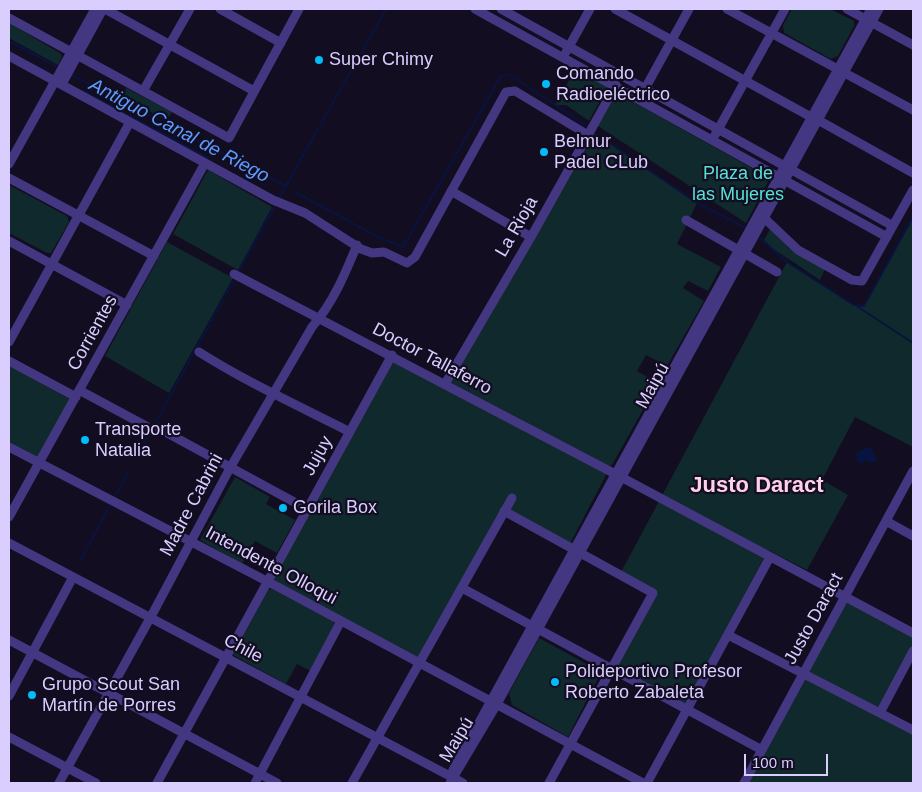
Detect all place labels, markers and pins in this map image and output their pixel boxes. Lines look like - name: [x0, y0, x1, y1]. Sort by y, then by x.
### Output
- place label: Super Chimy: [329, 49, 433, 71]
- marker: Super Chimy: [313, 54, 325, 66]
- place label: Comando Radioeléctrico: [556, 63, 670, 106]
- marker: Comando Radioeléctrico: [540, 78, 552, 90]
- place label: Belmur Padel CLub: [554, 131, 648, 173]
- marker: Belmur Padel CLub: [538, 146, 550, 158]
- place label: Transporte Natalia: [95, 419, 181, 462]
- marker: Transporte Natalia: [79, 434, 91, 446]
- place label: Gorila Box: [293, 497, 377, 519]
- marker: Gorila Box: [277, 502, 289, 514]
- place label: Polideportivo Profesor Roberto Zabaleta: [565, 661, 742, 704]
- place label: Grupo Scout San Martín de Porres: [42, 674, 180, 716]
- marker: Polideportivo Profesor Roberto Zabaleta: [549, 676, 561, 688]
- marker: Grupo Scout San Martín de Porres: [26, 689, 38, 701]

